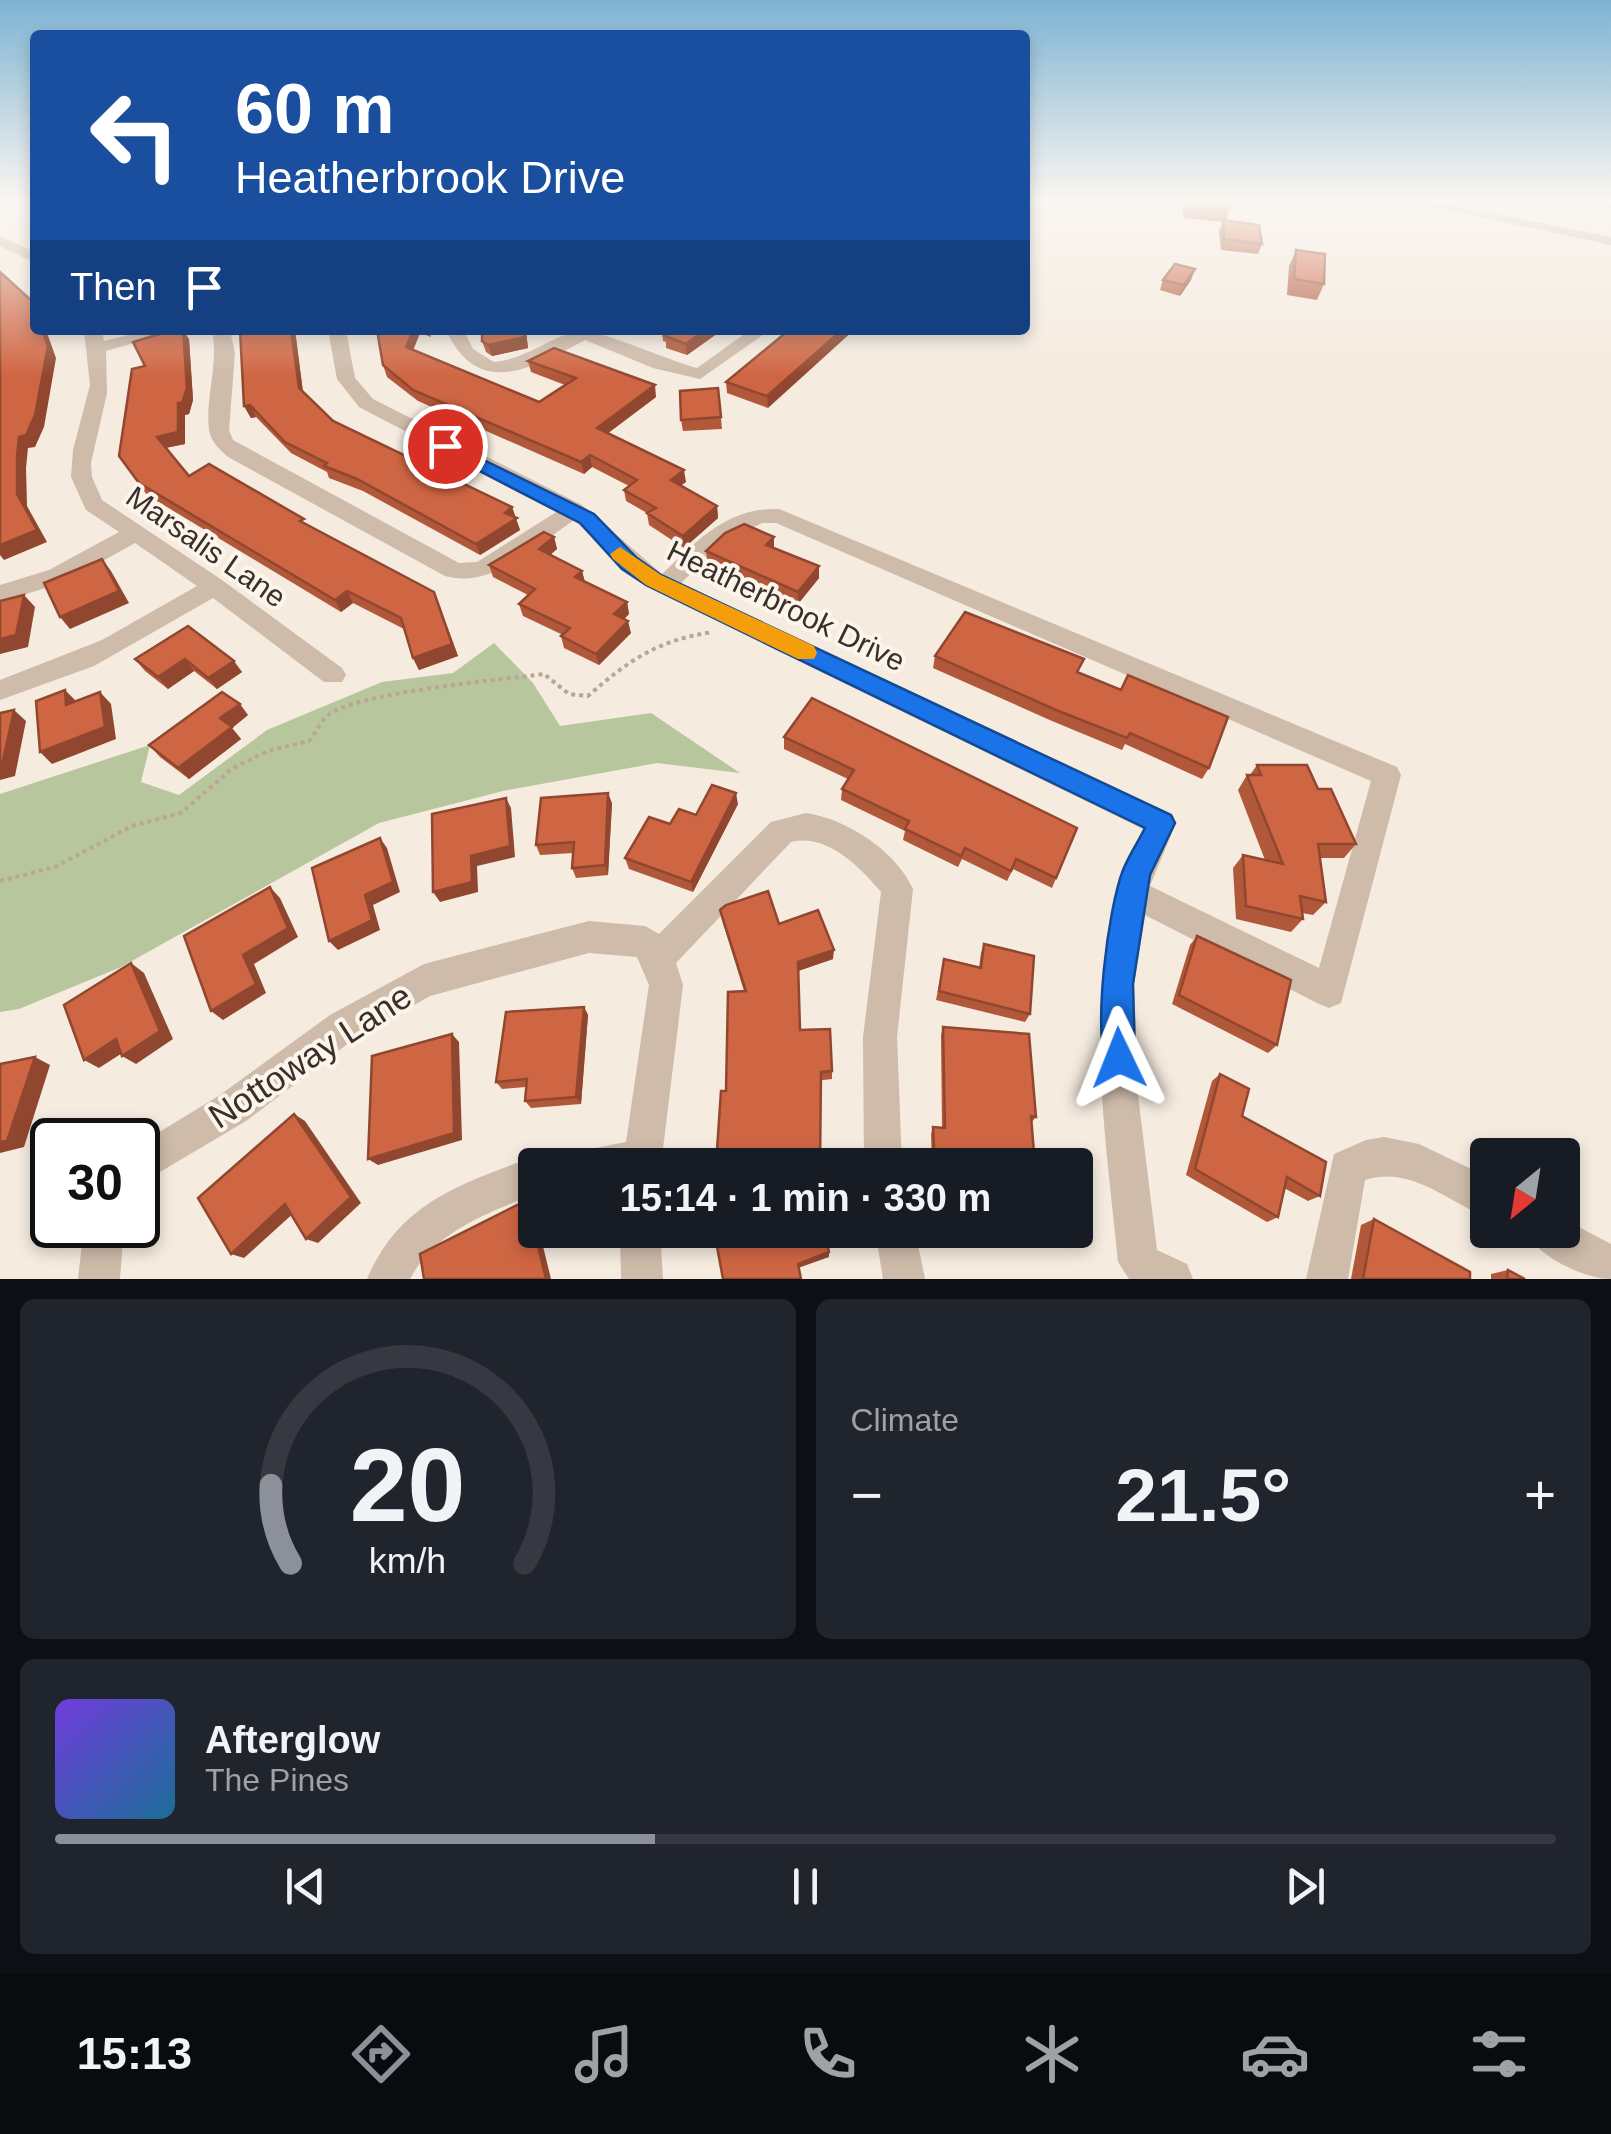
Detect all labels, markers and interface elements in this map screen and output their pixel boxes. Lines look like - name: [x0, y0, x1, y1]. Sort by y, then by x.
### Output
- icon: left: [70, 70, 200, 200]
- text: 60 m: [235, 70, 395, 148]
- text: Heatherbrook Drive: [235, 152, 625, 203]
- icon: arrive: [177, 260, 232, 315]
- text: Then: [70, 266, 157, 308]
- pin: [403, 404, 488, 489]
- icon: arrive: [418, 419, 473, 474]
- street label: Marsalis Lane: [120, 480, 292, 614]
- street label: Heatherbrook Drive: [662, 534, 910, 677]
- street label: Nottoway Lane: [201, 976, 418, 1136]
- position arrow: [1067, 1006, 1171, 1110]
- speed limit sign: 30: [30, 1118, 160, 1248]
- north arrow: [1470, 1138, 1580, 1248]
- map controls: [1470, 1138, 1580, 1248]
- text: 15:14 · 1 min · 330 m: [620, 1177, 991, 1219]
- text: Climate: [851, 1402, 959, 1438]
- text: 20: [350, 1427, 466, 1543]
- text: 21.5°: [1115, 1453, 1291, 1537]
- text: −: [851, 1464, 883, 1526]
- text: +: [1524, 1464, 1556, 1526]
- text: km/h: [369, 1541, 446, 1581]
- text: Afterglow: [205, 1719, 380, 1761]
- text: The Pines: [205, 1762, 349, 1798]
- icon: previous: [278, 1859, 333, 1914]
- icon: pause: [778, 1859, 833, 1914]
- icon: next: [1278, 1859, 1333, 1914]
- icon: directions: [346, 2019, 416, 2089]
- icon: music: [569, 2019, 639, 2089]
- icon: phone: [793, 2019, 863, 2089]
- icon: climate: [1017, 2019, 1087, 2089]
- icon: car: [1240, 2019, 1310, 2089]
- icon: filters: [1464, 2019, 1534, 2089]
- text: 15:13: [77, 2028, 192, 2079]

